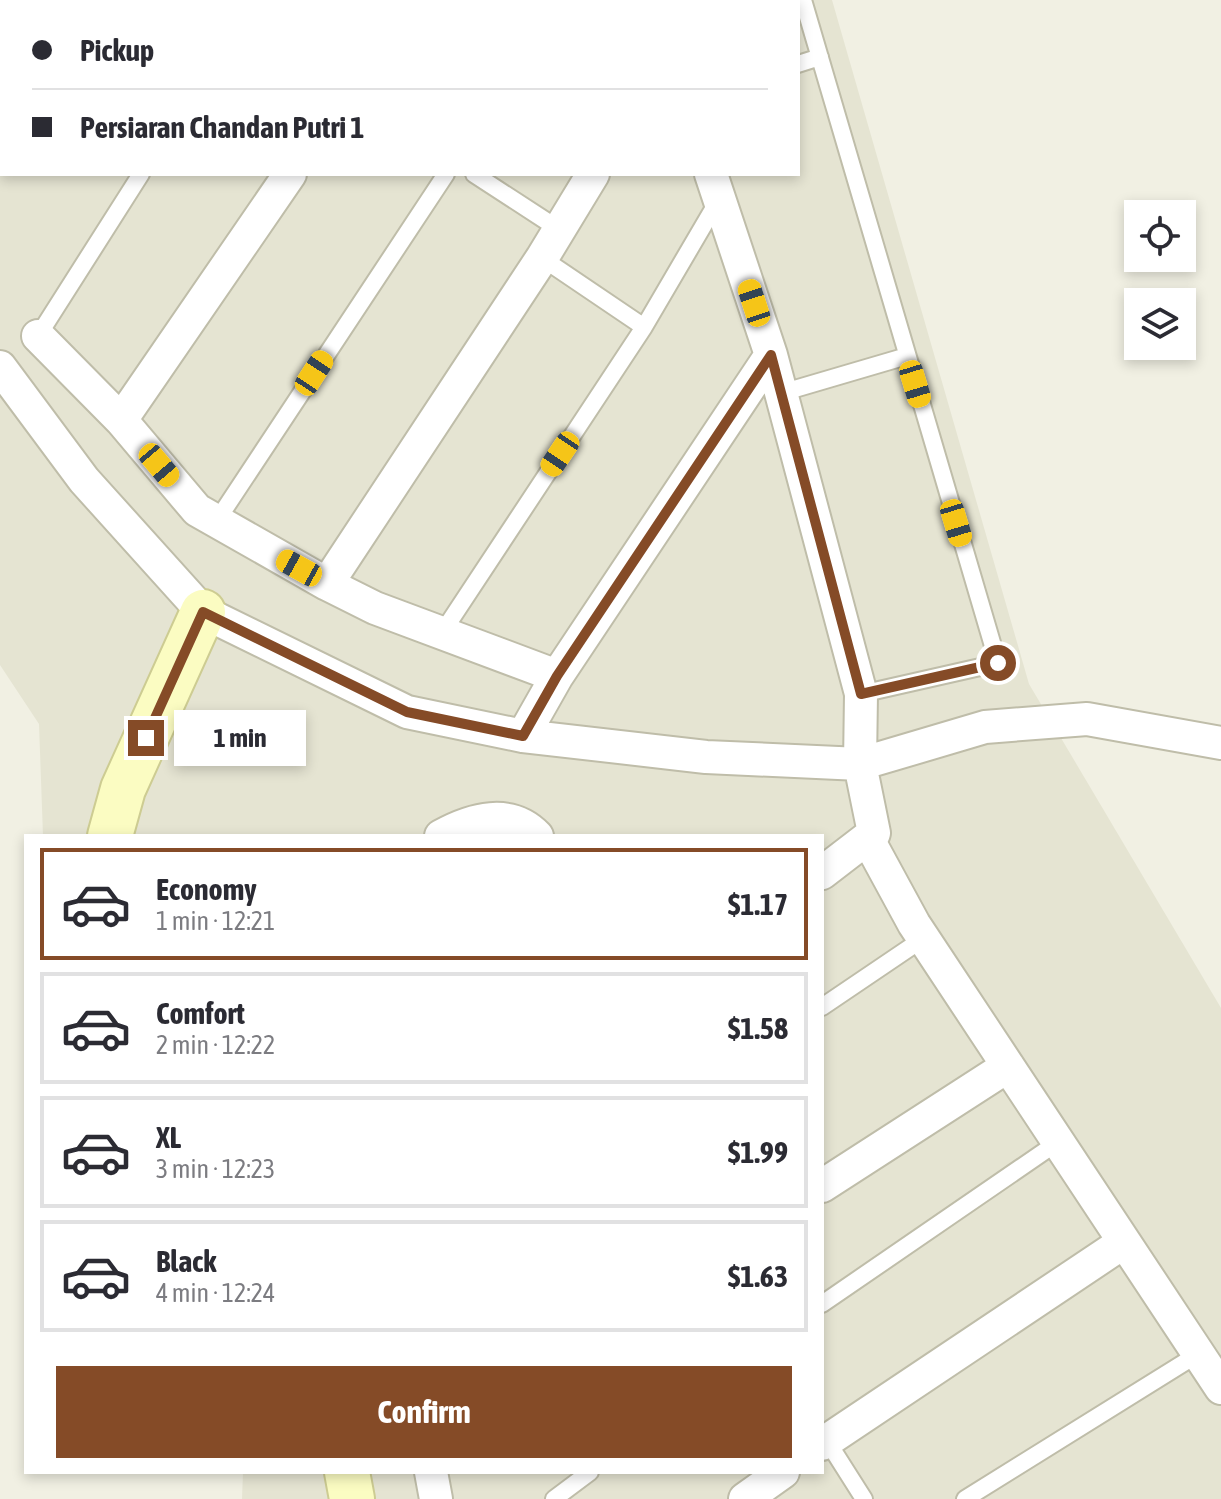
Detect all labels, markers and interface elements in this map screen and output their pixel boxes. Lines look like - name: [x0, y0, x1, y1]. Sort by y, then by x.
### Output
- text: Pickup: [80, 33, 154, 67]
- text: Persiaran Chandan Putri 1: [80, 110, 364, 144]
- map controls: [1124, 200, 1196, 360]
- button: locate: [1124, 200, 1196, 272]
- car: [735, 276, 773, 330]
- button: layers: [1124, 288, 1196, 360]
- car: [291, 346, 337, 400]
- car: [897, 358, 933, 410]
- car: [537, 427, 583, 481]
- car: [134, 439, 184, 491]
- car: [938, 497, 974, 549]
- car: [272, 546, 326, 590]
- route start: [980, 645, 1016, 681]
- callout: 1 min: [174, 710, 306, 766]
- route end: [128, 720, 164, 756]
- text: 1 min: [213, 723, 267, 753]
- icon: car: [60, 868, 132, 940]
- text: Economy: [156, 872, 257, 906]
- text: $1.17: [728, 887, 788, 921]
- text: 1 min · 12:21: [156, 906, 275, 936]
- icon: car: [60, 992, 132, 1064]
- text: Comfort: [156, 996, 245, 1030]
- text: $1.58: [728, 1011, 788, 1045]
- text: 2 min · 12:22: [156, 1030, 275, 1060]
- icon: car: [60, 1116, 132, 1188]
- text: XL: [156, 1120, 181, 1154]
- text: $1.99: [728, 1135, 788, 1169]
- text: 3 min · 12:23: [156, 1154, 275, 1184]
- icon: car: [60, 1240, 132, 1312]
- text: Black: [156, 1244, 216, 1278]
- text: $1.63: [728, 1259, 788, 1293]
- text: 4 min · 12:24: [156, 1278, 275, 1308]
- button: Confirm: [56, 1366, 792, 1458]

